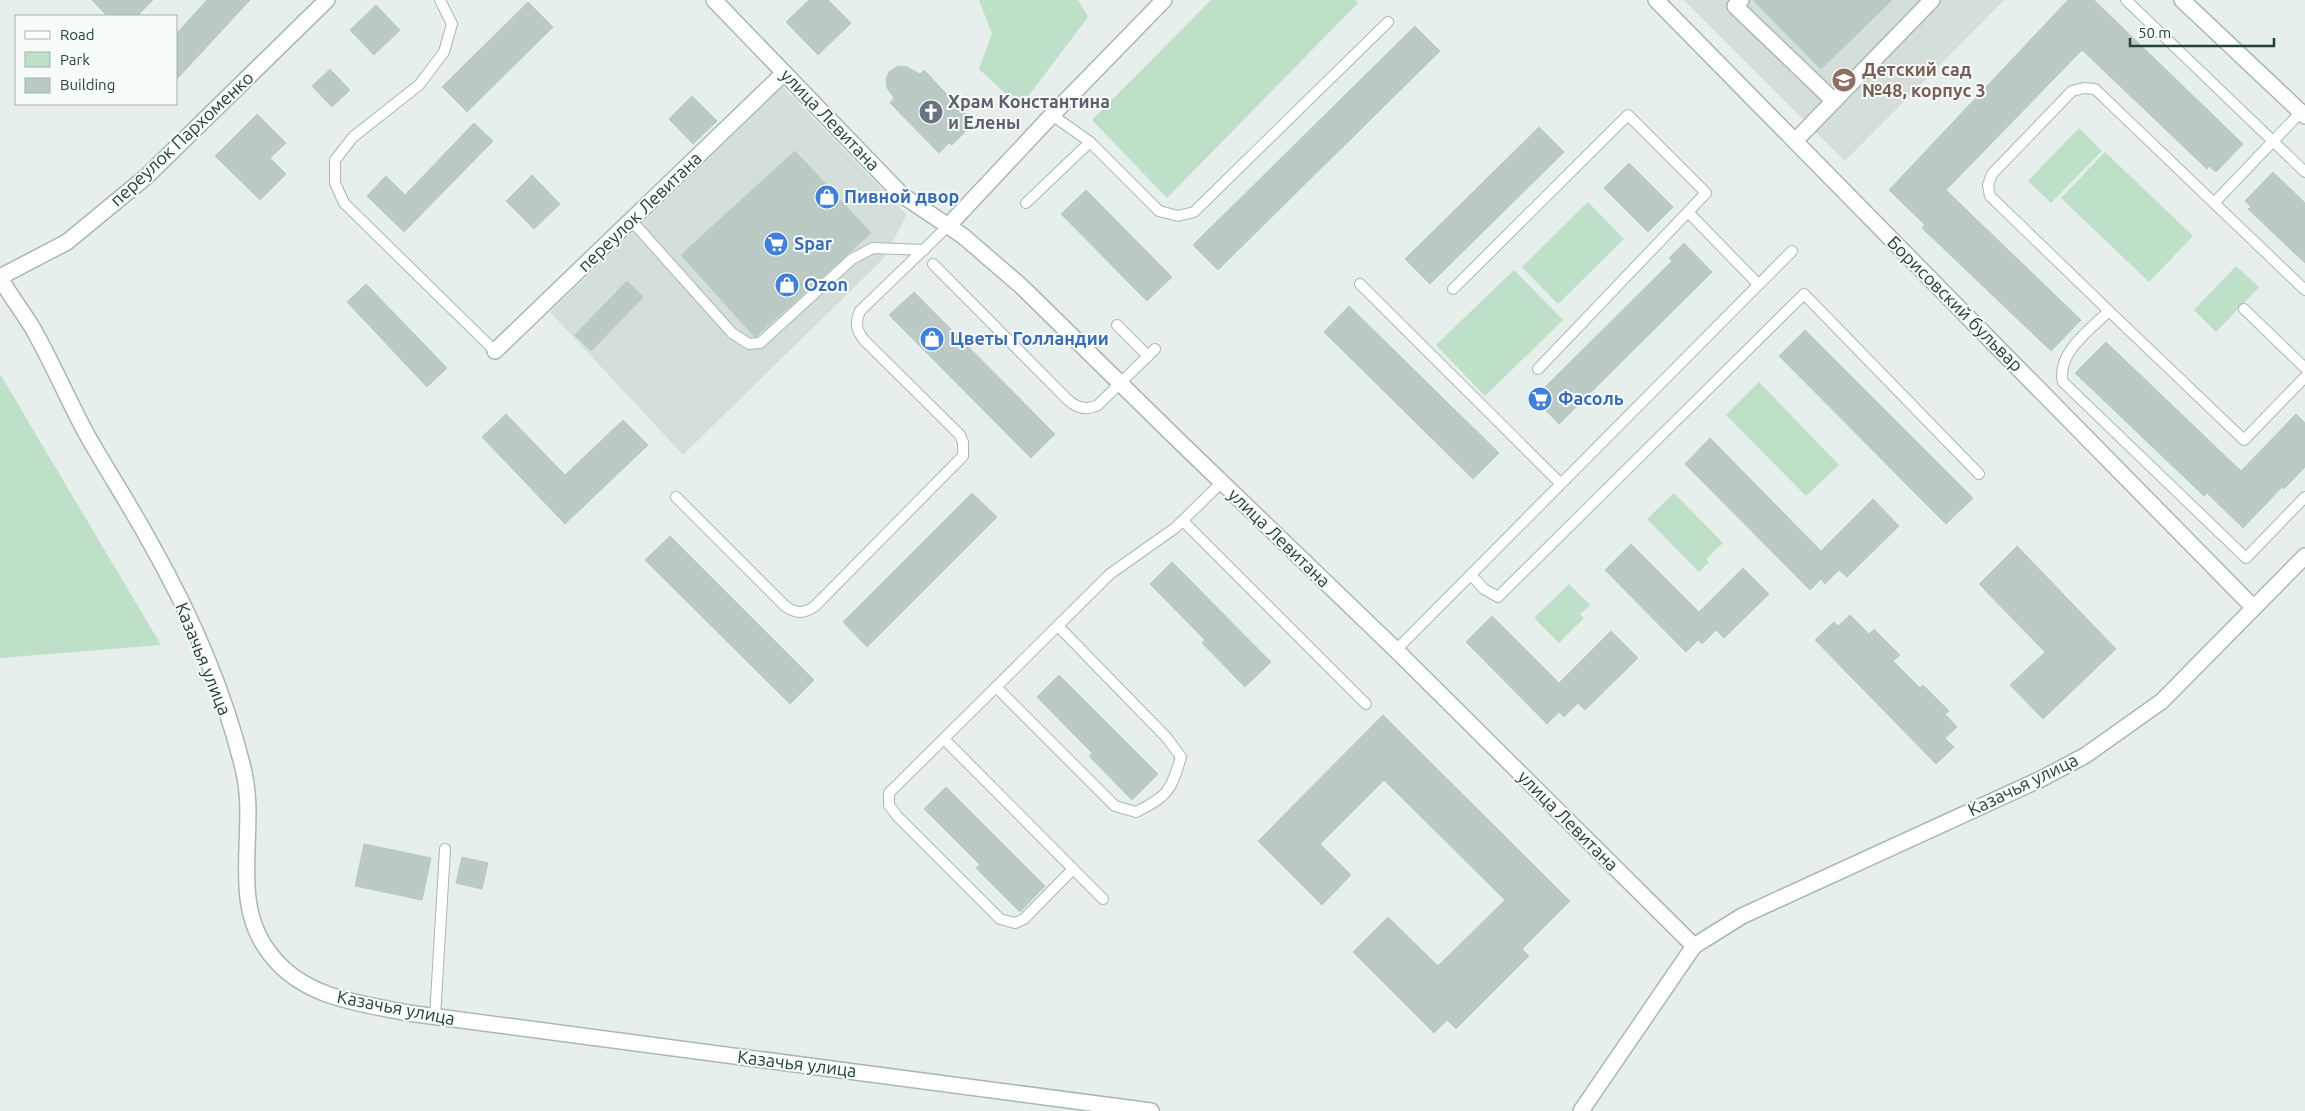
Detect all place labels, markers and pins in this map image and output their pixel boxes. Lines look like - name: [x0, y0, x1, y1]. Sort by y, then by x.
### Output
- place label: Детский сад №48, корпус 3: [1862, 59, 1986, 100]
- school or university icon: Детский сад №48, корпус 3: [1831, 67, 1857, 93]
- place label: Храм Константина и Елены: [948, 91, 1110, 132]
- church icon: Храм Константина и Елены: [918, 99, 944, 125]
- shop icon: Пивной двор: [814, 184, 840, 210]
- place label: Пивной двор: [844, 186, 959, 206]
- supermarket icon: Spar: [763, 231, 789, 257]
- place label: Spar: [794, 233, 833, 253]
- shop icon: Ozon: [774, 272, 800, 298]
- place label: Ozon: [804, 274, 848, 294]
- shop icon: Цветы Голландии: [919, 326, 945, 352]
- place label: Цветы Голландии: [950, 328, 1109, 348]
- supermarket icon: Фасоль: [1527, 386, 1553, 412]
- place label: Фасоль: [1558, 388, 1624, 408]

